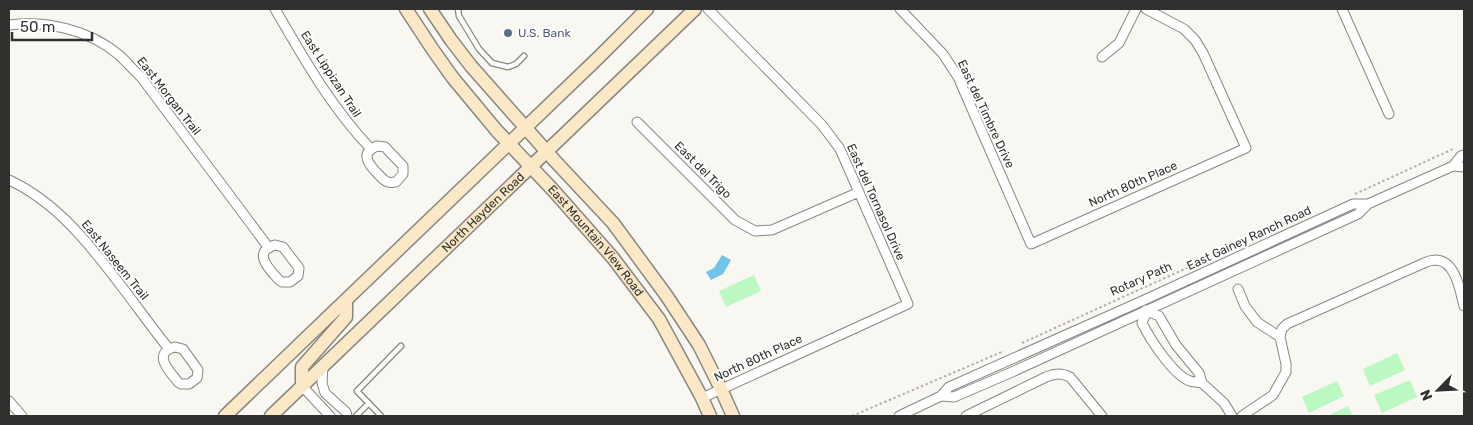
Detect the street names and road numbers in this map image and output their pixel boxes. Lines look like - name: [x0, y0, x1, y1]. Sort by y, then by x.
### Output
- street label: East Lippizan Trail: [298, 28, 364, 120]
- street label: East Morgan Trail: [134, 54, 204, 138]
- street label: East del Timbre Drive: [955, 58, 1017, 171]
- street label: East del Trigo: [672, 139, 734, 201]
- street label: East del Tornasol Drive: [844, 142, 908, 263]
- street label: North 80th Place: [1087, 158, 1180, 210]
- street label: North Hayden Road: [439, 170, 527, 255]
- street label: East Mountain View Road: [545, 182, 646, 299]
- street label: East Gainey Ranch Road: [1185, 203, 1313, 273]
- street label: East Naseem Trail: [79, 217, 151, 303]
- street label: Rotary Path: [1108, 259, 1174, 299]
- street label: North 80th Place: [712, 331, 804, 385]

